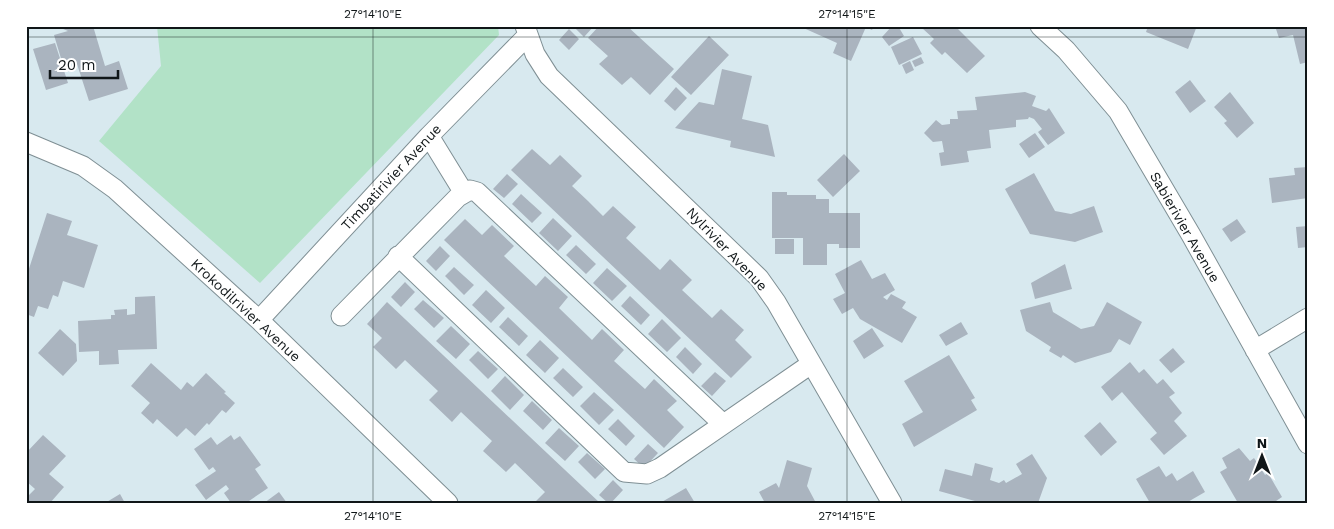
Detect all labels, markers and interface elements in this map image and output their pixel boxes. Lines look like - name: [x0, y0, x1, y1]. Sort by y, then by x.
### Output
- text: 27°14'10"E: [344, 7, 402, 21]
- text: 27°14'15"E: [818, 7, 876, 21]
- scale bar: [50, 48, 118, 80]
- text: 20 m: [58, 56, 96, 74]
- street label: Timbatirivier Avenue: [338, 121, 444, 233]
- street label: Sabierivier Avenue: [1147, 169, 1223, 285]
- street label: Nylrivier Avenue: [683, 204, 771, 294]
- street label: Krokodilrivier Avenue: [188, 255, 304, 365]
- north arrow: [1236, 432, 1286, 482]
- text: N: [1257, 435, 1267, 451]
- text: 27°14'10"E: [344, 509, 402, 523]
- text: 27°14'15"E: [818, 509, 876, 523]

